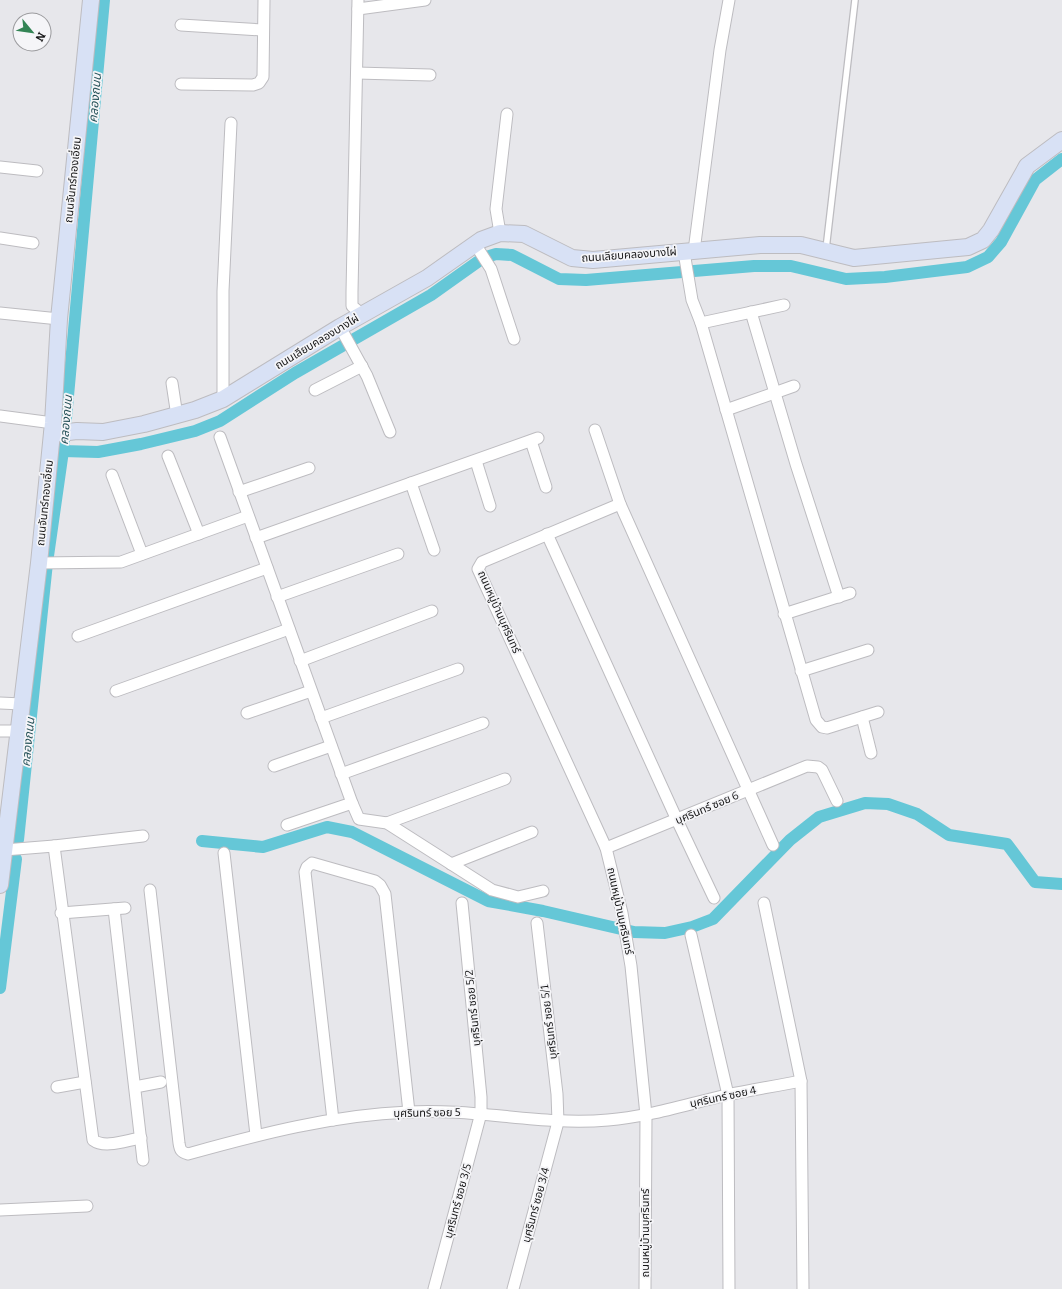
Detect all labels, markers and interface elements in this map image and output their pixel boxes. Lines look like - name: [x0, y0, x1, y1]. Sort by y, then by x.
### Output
- north arrow: [12, 12, 52, 52]
- text: N: [32, 30, 48, 44]
- water label: คลองถนน: [86, 72, 104, 123]
- street label: ถนนจันทร์ทองเอี่ยม: [60, 136, 84, 224]
- street label: ถนนเลียบคลองบางไผ่: [581, 245, 677, 265]
- street label: ถนนเลียบคลองบางไผ่: [273, 312, 361, 372]
- water label: คลองถนน: [57, 394, 75, 445]
- street label: ถนนจันทร์ทองเอี่ยม: [32, 459, 56, 547]
- street label: ถนนหมู่บ้านบุศรินทร์: [475, 569, 523, 656]
- water label: คลองถนน: [18, 716, 38, 767]
- street label: บุศรินทร์ ซอย 6: [673, 789, 741, 827]
- street label: ถนนหมู่บ้านบุศรินทร์: [604, 866, 636, 956]
- street label: บุศรินทร์ ซอย 5/2: [463, 969, 483, 1047]
- street label: บุศรินทร์ ซอย 5/1: [538, 984, 560, 1060]
- street label: บุศรินทร์ ซอย 4: [689, 1084, 758, 1110]
- street label: บุศรินทร์ ซอย 5: [393, 1106, 461, 1120]
- street label: บุศรินทร์ ซอย 3/5: [442, 1162, 474, 1240]
- street label: บุศรินทร์ ซอย 3/4: [520, 1165, 552, 1244]
- street label: ถนนหมู่บ้านบุศรินทร์: [639, 1188, 652, 1277]

